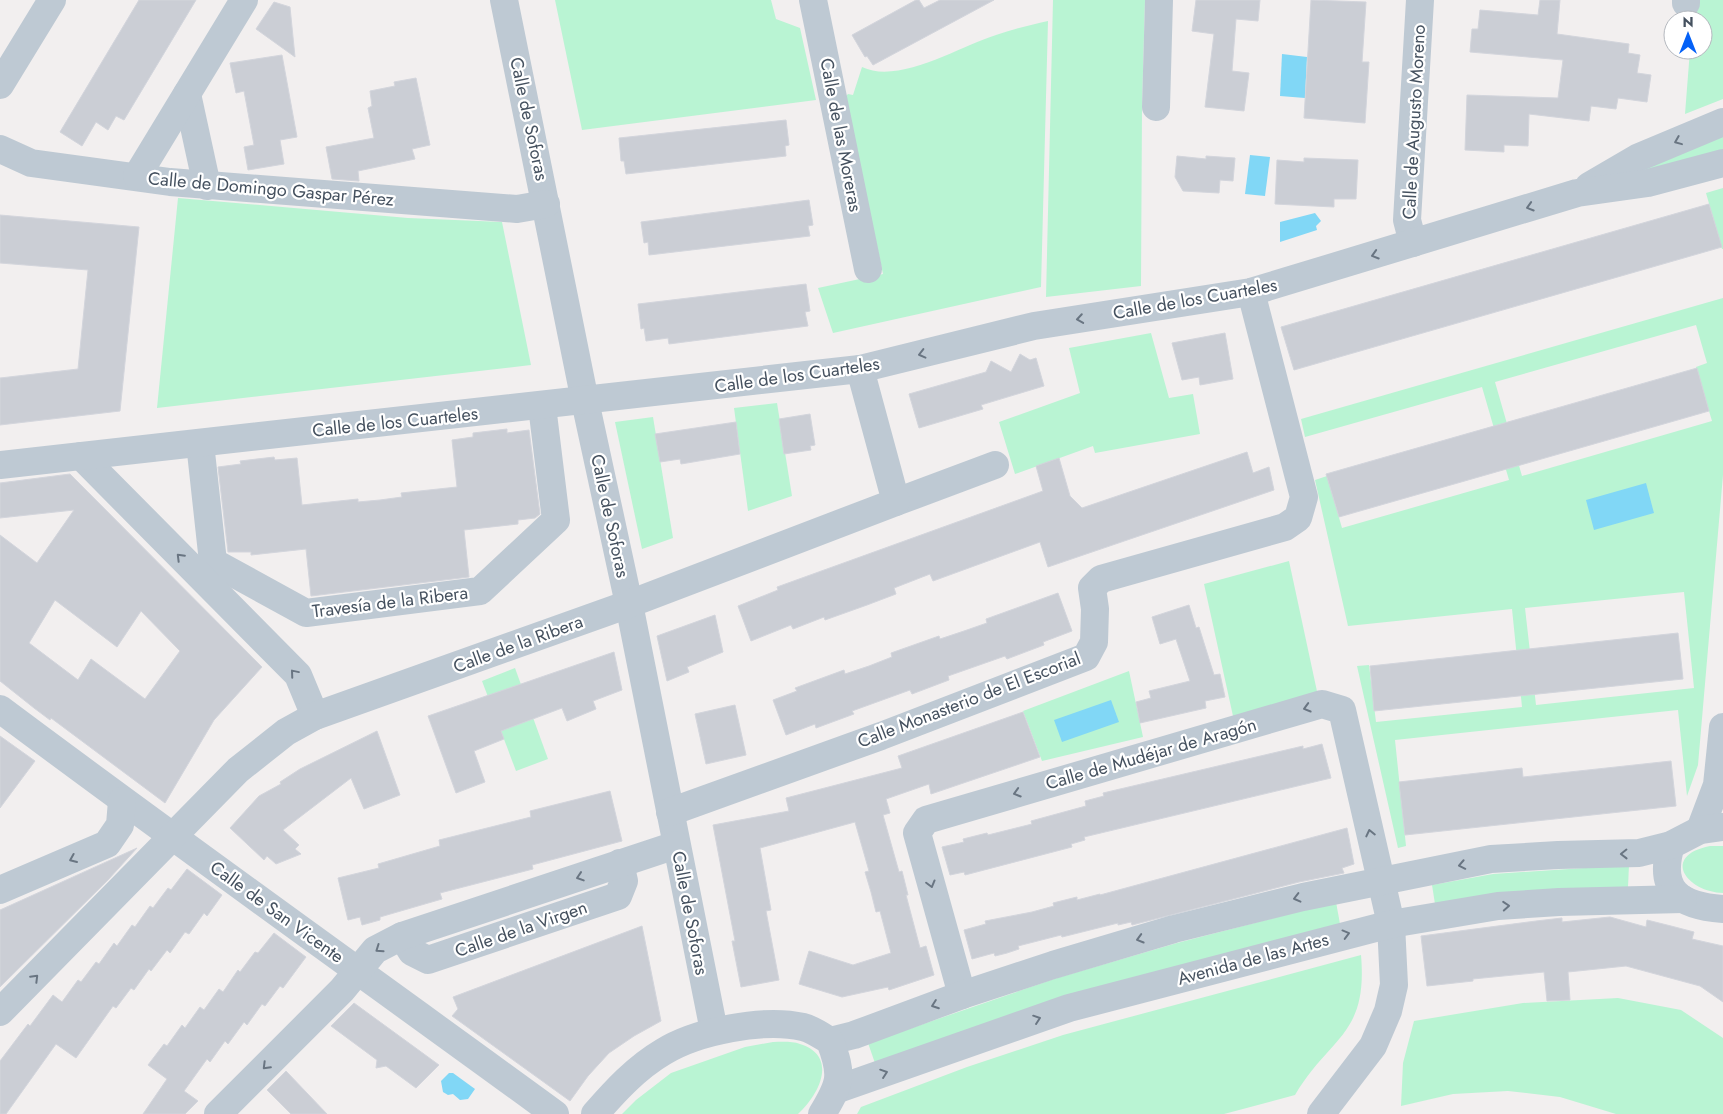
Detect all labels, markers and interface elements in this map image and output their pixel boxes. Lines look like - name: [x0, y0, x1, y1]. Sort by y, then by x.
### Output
- north arrow: [1663, 10, 1713, 60]
- text: N: [1682, 12, 1694, 32]
- street label: Calle de Augusto Moreno: [1396, 24, 1432, 220]
- street label: Calle de Soforas: [503, 55, 555, 183]
- street label: Calle de las Moreras: [813, 56, 869, 214]
- one-way arrow: [1674, 135, 1683, 145]
- street label: Calle de Domingo Gaspar Pérez: [147, 165, 396, 213]
- one-way arrow: [1527, 202, 1535, 212]
- one-way arrow: [1371, 249, 1380, 259]
- street label: Calle de los Cuarteles: [1111, 272, 1279, 326]
- one-way arrow: [1076, 313, 1084, 324]
- one-way arrow: [917, 348, 926, 359]
- street label: Calle de los Cuarteles: [713, 351, 881, 399]
- street label: Calle de los Cuarteles: [311, 400, 479, 444]
- street label: Calle de Soforas: [584, 452, 636, 580]
- one-way arrow: [177, 554, 186, 563]
- street label: Travesía de la Ribera: [311, 580, 469, 624]
- street label: Calle de la Ribera: [450, 608, 586, 680]
- street label: Calle Monasterio de El Escorial: [854, 645, 1084, 755]
- one-way arrow: [291, 669, 300, 678]
- one-way arrow: [1303, 703, 1312, 713]
- street label: Calle de Mudéjar de Aragón: [1042, 711, 1260, 797]
- one-way arrow: [1013, 788, 1021, 798]
- one-way arrow: [1365, 829, 1375, 838]
- one-way arrow: [1619, 848, 1627, 859]
- street label: Calle de Soforas: [665, 849, 715, 977]
- one-way arrow: [69, 852, 78, 863]
- street label: Calle de San Vicente: [205, 855, 349, 969]
- one-way arrow: [1457, 859, 1466, 870]
- one-way arrow: [577, 871, 585, 881]
- one-way arrow: [925, 879, 936, 888]
- one-way arrow: [1293, 892, 1302, 903]
- street label: Calle de la Virgen: [451, 894, 591, 964]
- one-way arrow: [1502, 900, 1510, 911]
- street label: Avenida de las Artes: [1174, 926, 1332, 992]
- one-way arrow: [1341, 929, 1350, 940]
- one-way arrow: [1136, 934, 1145, 944]
- one-way arrow: [375, 943, 385, 952]
- one-way arrow: [29, 975, 38, 984]
- one-way arrow: [932, 999, 940, 1009]
- one-way arrow: [1033, 1015, 1041, 1025]
- one-way arrow: [263, 1060, 272, 1069]
- one-way arrow: [879, 1069, 888, 1079]

